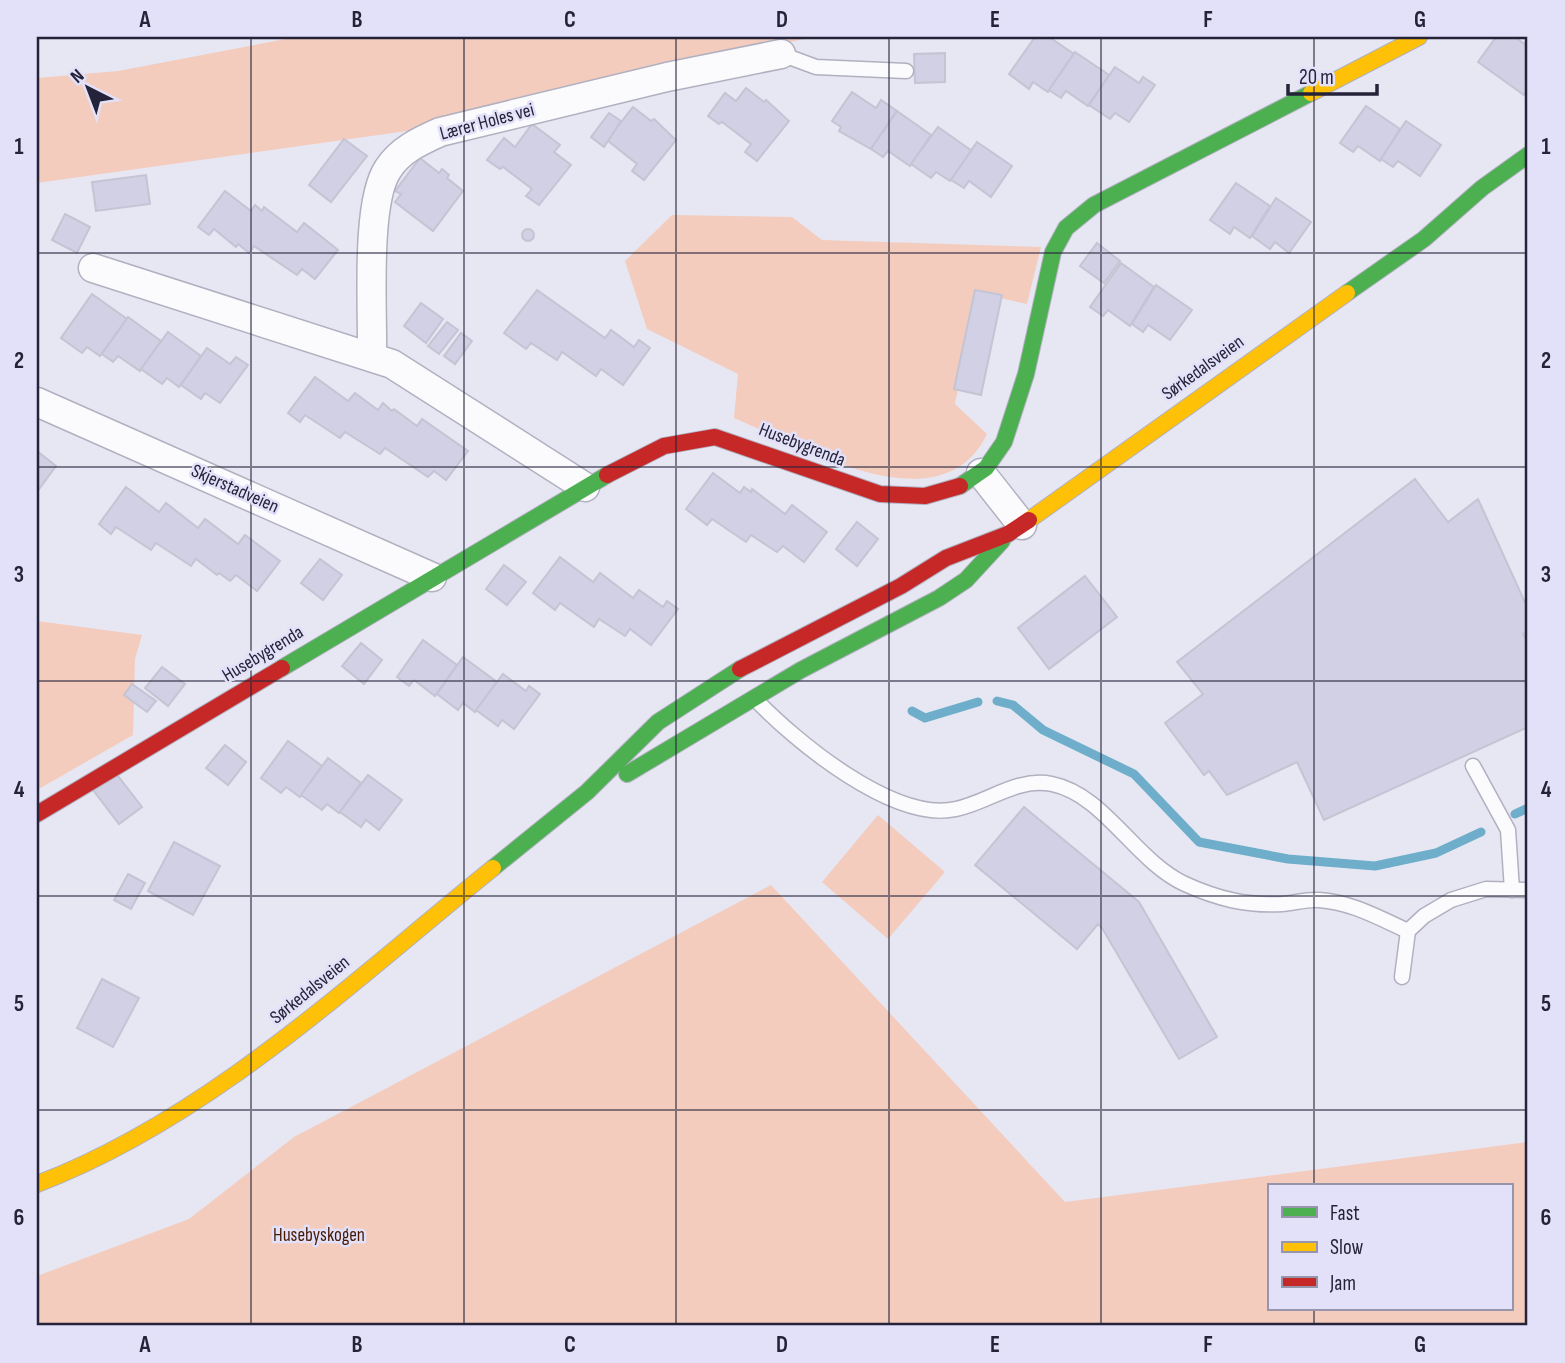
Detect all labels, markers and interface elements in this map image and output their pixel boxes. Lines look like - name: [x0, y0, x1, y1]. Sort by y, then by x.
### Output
- text: A: [139, 6, 152, 34]
- text: B: [352, 6, 363, 34]
- text: C: [564, 6, 576, 34]
- text: D: [776, 6, 788, 34]
- text: E: [990, 6, 1000, 34]
- text: F: [1203, 6, 1213, 34]
- text: G: [1414, 6, 1426, 34]
- north arrow: [52, 52, 122, 122]
- scale bar: [1288, 52, 1378, 96]
- text: N: [66, 65, 89, 88]
- text: 20 m: [1299, 65, 1334, 90]
- street label: Lærer Holes vei: [437, 98, 537, 146]
- text: 1: [14, 133, 24, 161]
- text: 1: [1541, 133, 1551, 161]
- street label: Sørkedalsveien: [1158, 331, 1248, 405]
- text: 2: [14, 347, 24, 375]
- text: 2: [1541, 347, 1551, 375]
- street label: Husebygrenda: [756, 418, 848, 472]
- street label: Skjerstadveien: [188, 459, 282, 519]
- text: 3: [14, 561, 24, 589]
- text: 3: [1541, 561, 1551, 589]
- street label: Husebygrenda: [218, 621, 308, 687]
- text: 4: [14, 776, 25, 804]
- text: 4: [1541, 776, 1552, 804]
- street label: Sørkedalsveien: [266, 951, 354, 1029]
- text: 5: [14, 990, 24, 1018]
- text: 5: [1541, 990, 1551, 1018]
- legend: [1268, 1184, 1512, 1310]
- text: Fast: [1330, 1201, 1360, 1226]
- text: 6: [14, 1204, 24, 1232]
- text: 6: [1541, 1204, 1551, 1232]
- park label: Husebyskogen: [273, 1224, 365, 1247]
- text: Slow: [1330, 1235, 1364, 1260]
- text: Jam: [1329, 1271, 1356, 1296]
- text: A: [139, 1331, 152, 1359]
- text: B: [352, 1331, 363, 1359]
- text: C: [564, 1331, 576, 1359]
- text: D: [776, 1331, 788, 1359]
- text: E: [990, 1331, 1000, 1359]
- text: F: [1203, 1331, 1213, 1359]
- text: G: [1414, 1331, 1426, 1359]

